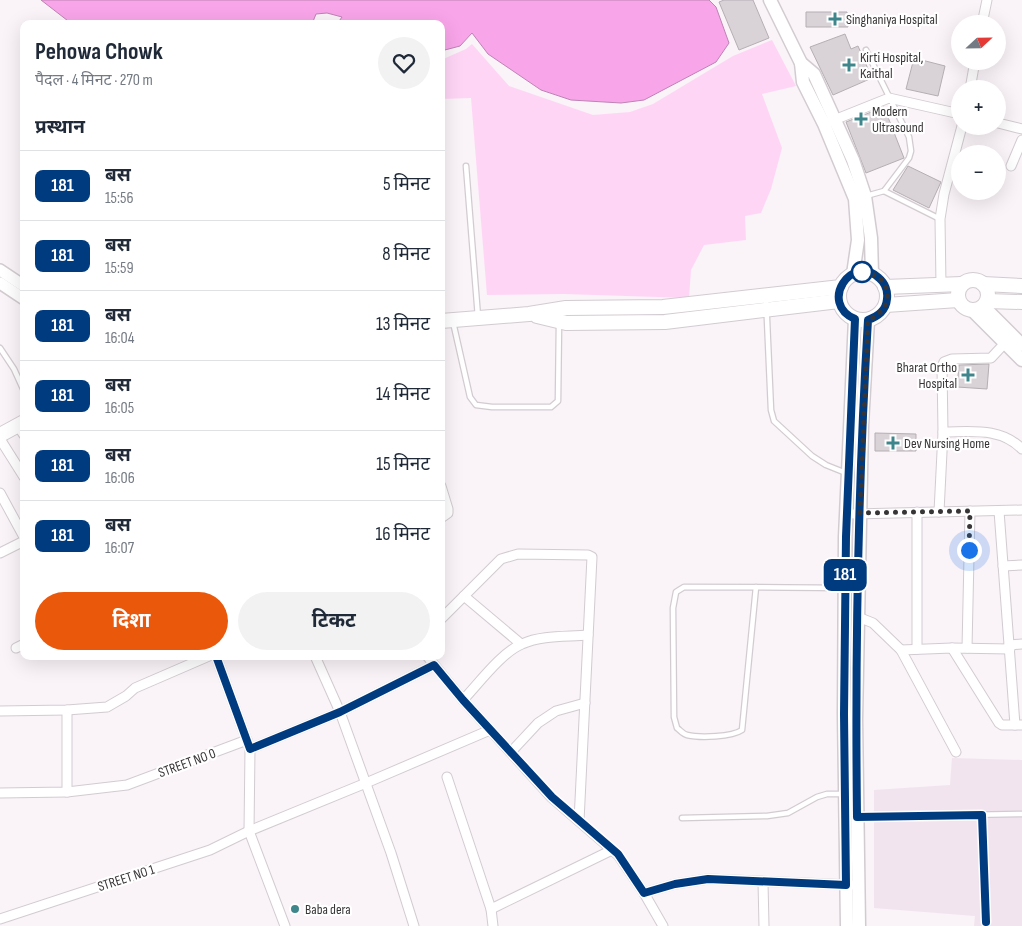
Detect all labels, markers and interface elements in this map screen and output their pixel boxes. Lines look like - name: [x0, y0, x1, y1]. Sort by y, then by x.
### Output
- place label: Singhaniya Hospital: [846, 11, 938, 28]
- marker: Singhaniya Hospital: [828, 12, 842, 26]
- north arrow: [951, 15, 1006, 70]
- map controls: [951, 15, 1006, 200]
- text: Pehowa Chowk: [35, 37, 163, 66]
- button: heart: [378, 37, 430, 89]
- place label: Kirti Hospital, Kaithal: [860, 49, 924, 82]
- marker: Kirti Hospital, Kaithal: [842, 58, 856, 72]
- text: पैदल · 4 मिनट · 270 m: [35, 71, 153, 90]
- button: +: [951, 80, 1006, 135]
- place label: Modern Ultrasound: [872, 103, 924, 136]
- marker: Modern Ultrasound: [854, 112, 868, 126]
- text: प्रस्थान: [35, 116, 85, 139]
- button: −: [951, 145, 1006, 200]
- text: बस: [105, 164, 131, 187]
- text: 5 मिनट: [383, 173, 430, 196]
- text: 181: [51, 175, 74, 196]
- text: 15:56: [105, 189, 133, 208]
- text: बस: [105, 234, 131, 257]
- text: 8 मिनट: [382, 243, 430, 266]
- text: 181: [51, 245, 74, 266]
- text: 15:59: [105, 259, 134, 278]
- unlabelled marker: [851, 261, 873, 283]
- text: बस: [105, 304, 131, 327]
- text: 13 मिनट: [376, 313, 430, 336]
- text: 181: [51, 315, 74, 336]
- text: 16:04: [105, 329, 134, 348]
- place label: Bharat Ortho Hospital: [897, 359, 957, 392]
- marker: Bharat Ortho Hospital: [961, 368, 975, 382]
- text: बस: [105, 374, 131, 397]
- text: 14 मिनट: [376, 383, 430, 406]
- text: 181: [51, 385, 74, 406]
- text: 16:05: [105, 399, 134, 418]
- place label: Dev Nursing Home: [904, 435, 990, 452]
- marker: Dev Nursing Home: [886, 436, 900, 450]
- text: बस: [105, 444, 131, 467]
- text: 15 मिनट: [376, 453, 430, 476]
- text: 181: [51, 455, 74, 476]
- text: 16:06: [105, 469, 135, 488]
- text: बस: [105, 514, 131, 537]
- text: 16 मिनट: [376, 523, 430, 546]
- text: 181: [51, 525, 74, 546]
- your location: [957, 538, 982, 563]
- text: 16:07: [105, 539, 134, 558]
- line badge: 181: [816, 559, 874, 591]
- text: 181: [834, 564, 856, 585]
- button: दिशा: [35, 592, 228, 650]
- button: टिकट: [238, 592, 430, 650]
- street label: STREET NO 0: [156, 745, 218, 781]
- street label: STREET NO 1: [95, 861, 157, 895]
- place label: Baba dera: [305, 901, 351, 918]
- marker: Baba dera: [289, 903, 301, 915]

